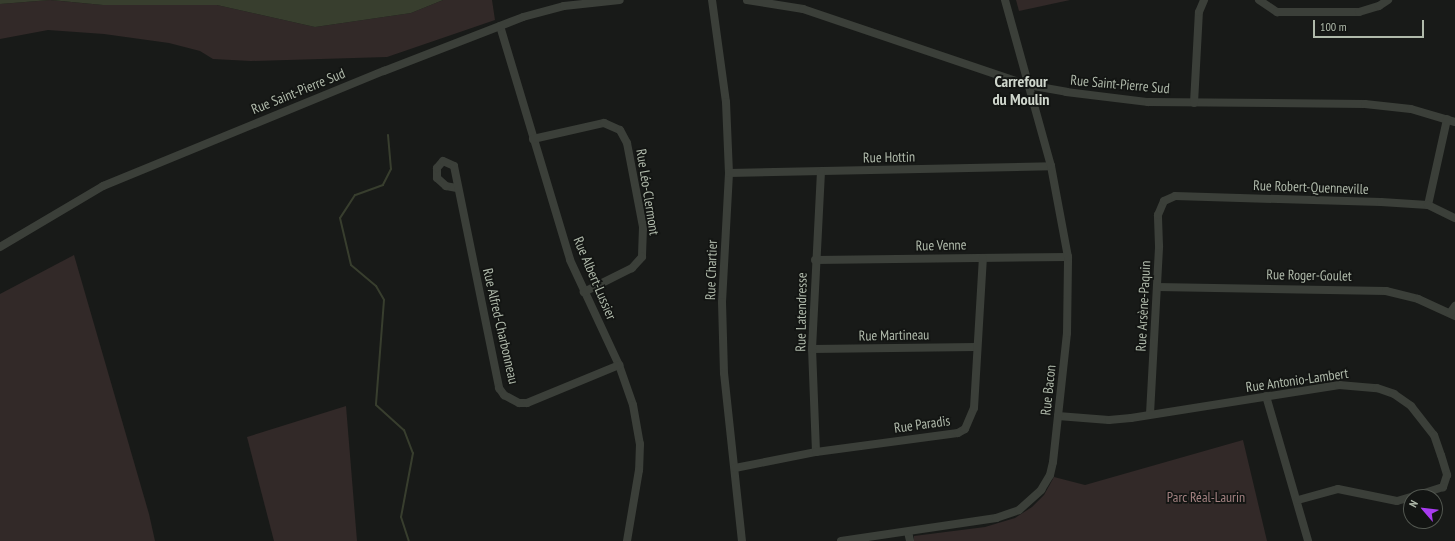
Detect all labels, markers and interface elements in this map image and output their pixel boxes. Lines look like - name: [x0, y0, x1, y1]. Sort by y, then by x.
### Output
- scale bar: [1315, 12, 1426, 38]
- text: 100 m: [1320, 19, 1347, 34]
- street label: Rue Saint-Pierre Sud: [249, 65, 347, 117]
- district label: Carrefour du Moulin: [992, 71, 1050, 109]
- street label: Rue Saint-Pierre Sud: [1070, 71, 1170, 97]
- street label: Rue Léo-Clermont: [633, 148, 663, 236]
- street label: Rue Hottin: [863, 148, 915, 166]
- street label: Rue Robert-Quenneville: [1253, 177, 1369, 197]
- street label: Rue Albert-Lussier: [570, 234, 620, 322]
- street label: Rue Venne: [915, 236, 967, 254]
- street label: Rue Chartier: [702, 240, 720, 300]
- street label: Rue Arsène-Paquin: [1132, 260, 1154, 352]
- street label: Rue Alfred-Charbonneau: [479, 266, 523, 386]
- street label: Rue Roger-Goulet: [1266, 266, 1352, 284]
- street label: Rue Latendresse: [792, 272, 810, 352]
- street label: Rue Martineau: [858, 326, 930, 344]
- street label: Rue Bacon: [1037, 364, 1059, 416]
- street label: Rue Antonio-Lambert: [1245, 364, 1349, 396]
- street label: Rue Paradis: [893, 412, 951, 436]
- park label: Parc Réal-Laurin: [1167, 489, 1245, 505]
- north arrow: [1403, 489, 1443, 529]
- text: N: [1406, 498, 1421, 510]

